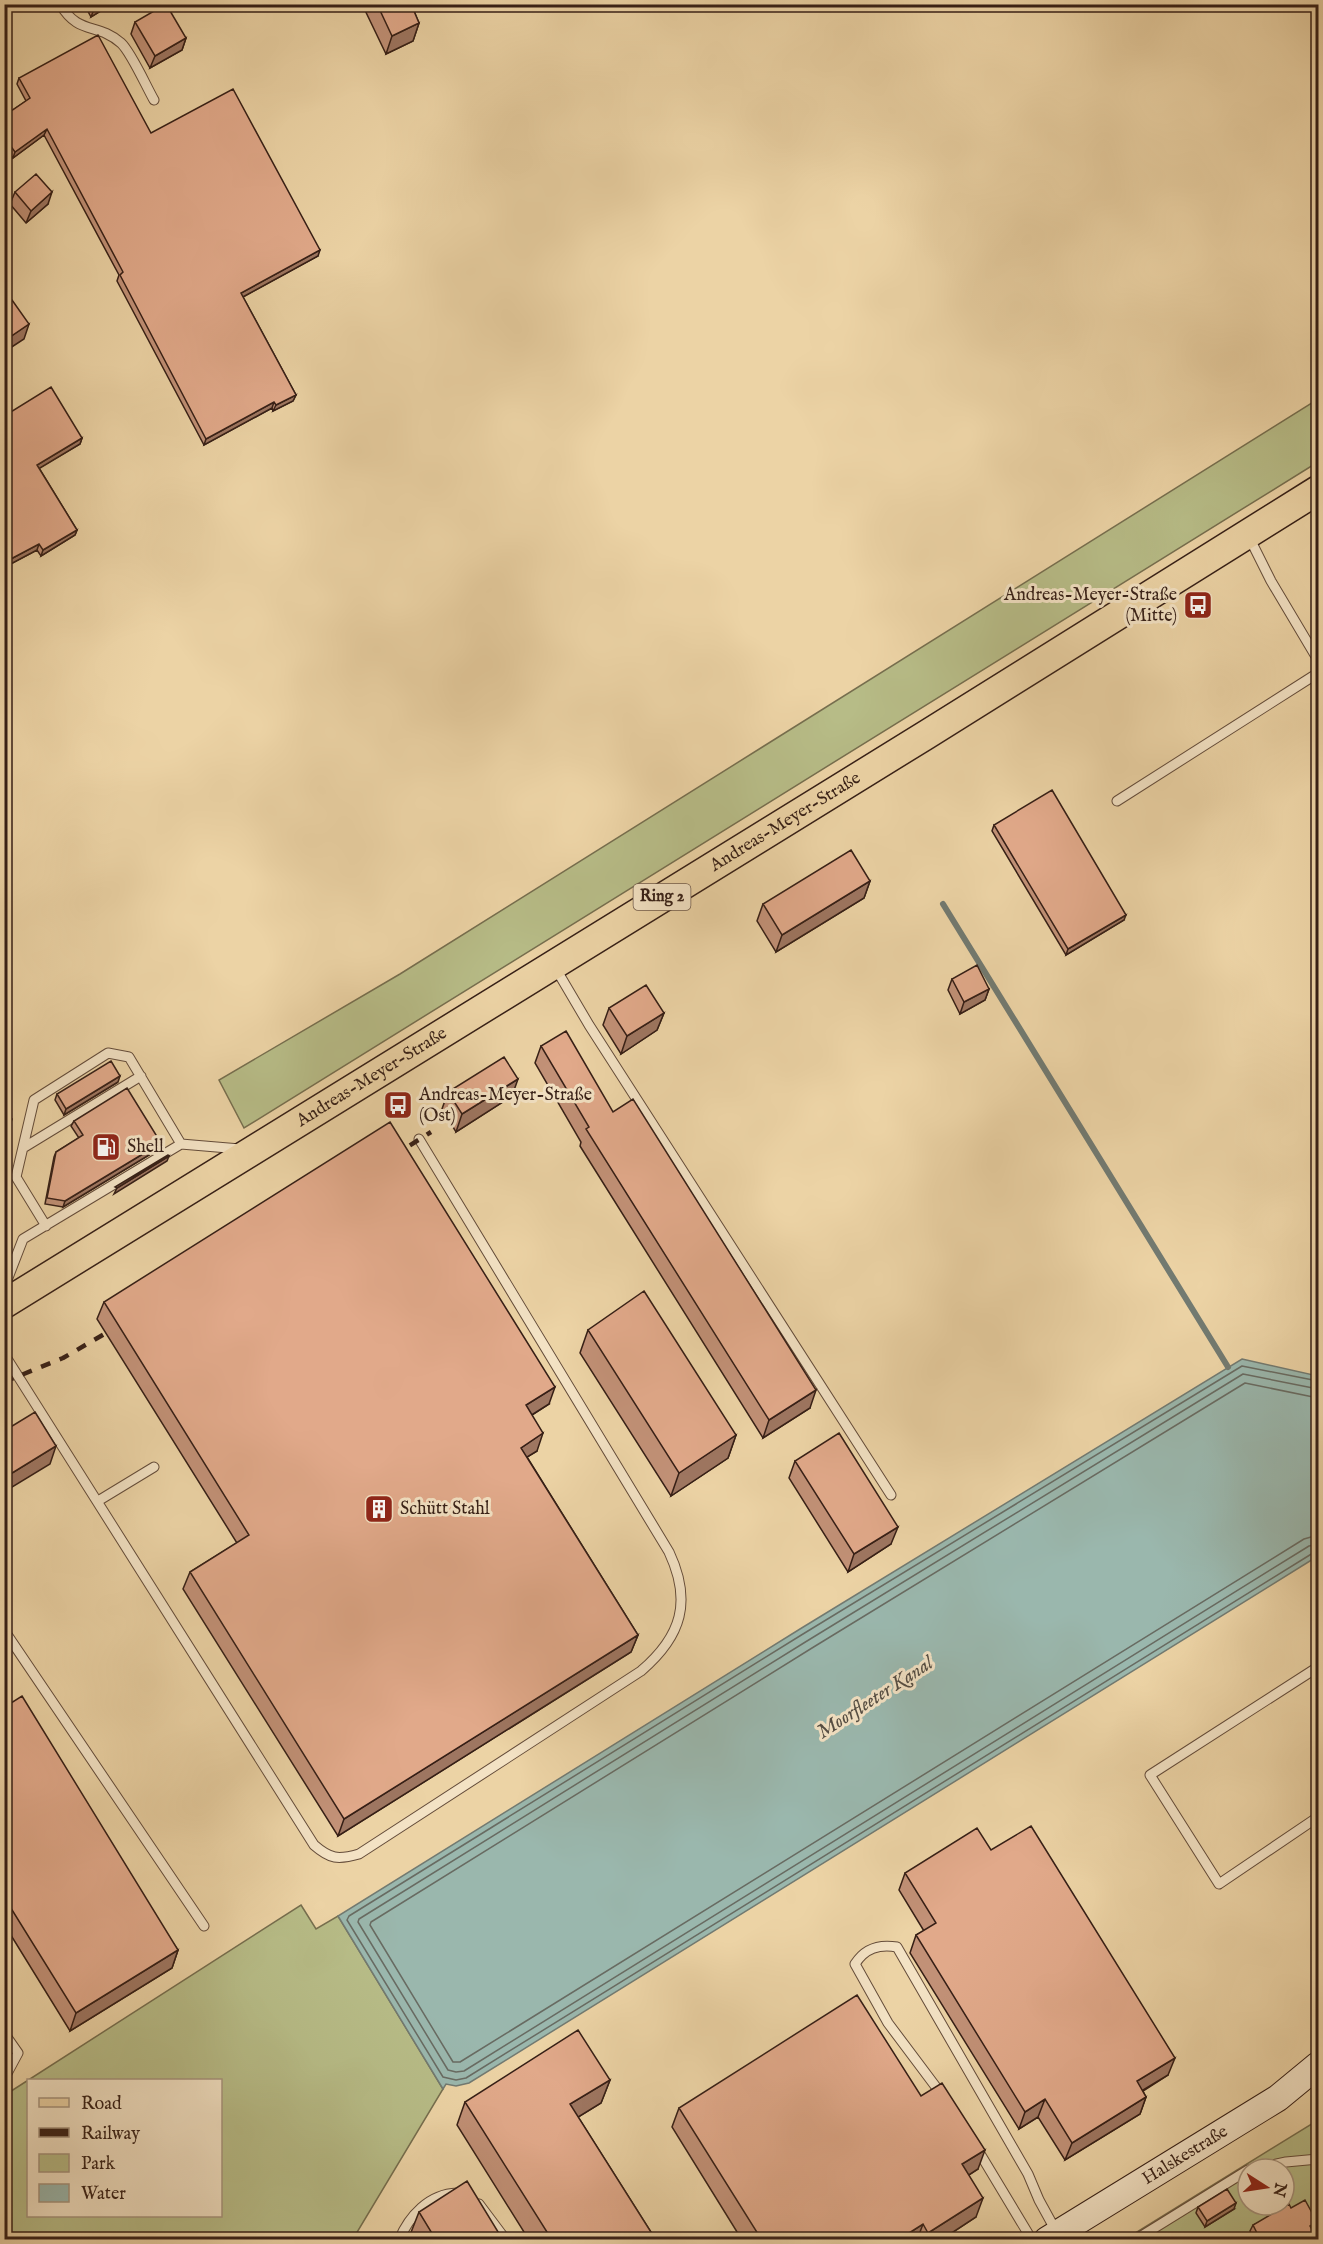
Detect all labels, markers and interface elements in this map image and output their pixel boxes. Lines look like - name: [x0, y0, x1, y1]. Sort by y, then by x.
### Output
- place label: Andreas-Meyer-Straße (Mitte): [1003, 584, 1177, 628]
- bus stop icon: Andreas-Meyer-Straße (Mitte): [1182, 589, 1214, 621]
- street label: Andreas-Meyer-Straße: [705, 767, 865, 878]
- road number: Ring 2: [634, 884, 690, 910]
- street label: Andreas-Meyer-Straße: [291, 1022, 451, 1133]
- place label: Andreas-Meyer-Straße (Ost): [418, 1084, 592, 1128]
- bus stop icon: Andreas-Meyer-Straße (Ost): [382, 1089, 414, 1121]
- fuel station icon: Shell: [90, 1131, 122, 1163]
- place label: Shell: [127, 1136, 164, 1159]
- building icon: Schütt Stahl: [363, 1493, 395, 1525]
- place label: Schütt Stahl: [400, 1498, 490, 1521]
- water label: Moorfleeter Kanal: [812, 1650, 940, 1745]
- legend: [27, 2079, 222, 2217]
- text: Road: [81, 2093, 122, 2116]
- street label: Halskestraße: [1138, 2120, 1232, 2190]
- text: Railway: [81, 2123, 140, 2146]
- text: Park: [81, 2153, 116, 2176]
- north arrow: [1236, 2157, 1296, 2217]
- text: N: [1267, 2180, 1290, 2199]
- text: Water: [81, 2183, 126, 2206]

